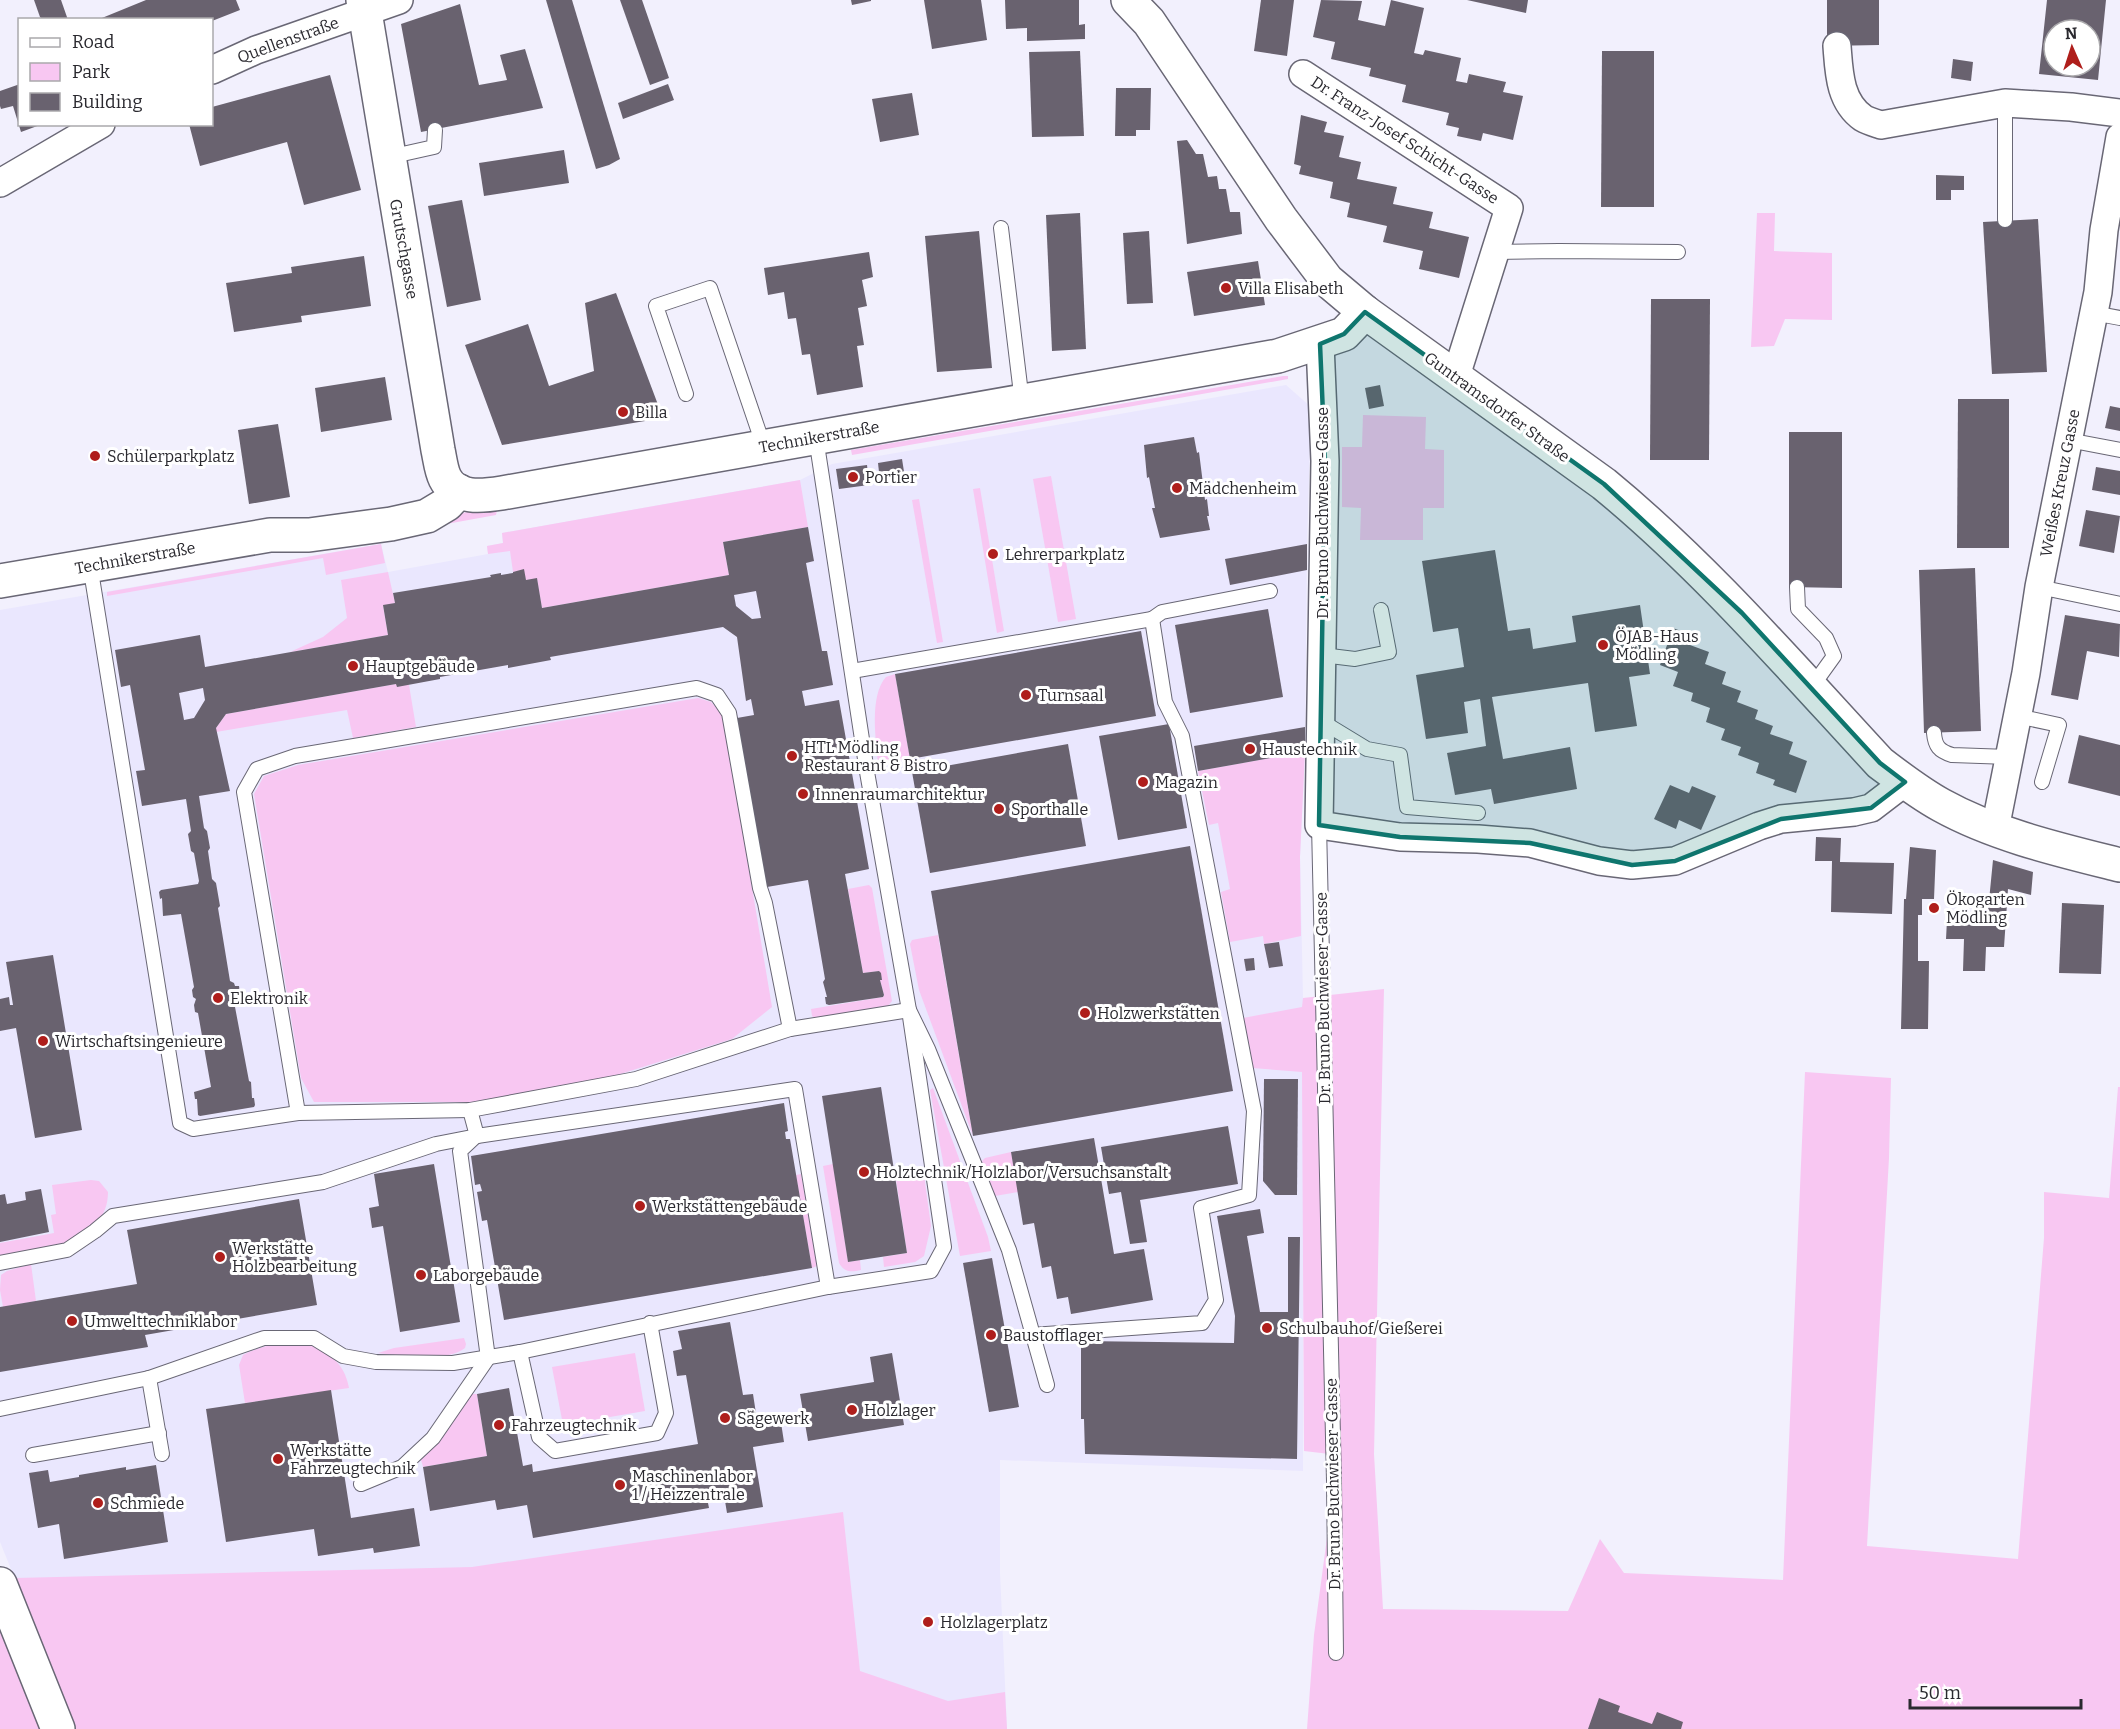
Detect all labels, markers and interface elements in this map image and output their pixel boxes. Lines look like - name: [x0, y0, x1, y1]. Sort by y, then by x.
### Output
- street label: Quellenstraße: [235, 13, 341, 67]
- legend: [18, 18, 213, 126]
- north arrow: [2042, 18, 2102, 78]
- text: N: [2065, 24, 2078, 43]
- text: Road: [72, 31, 115, 53]
- text: Park: [72, 61, 111, 83]
- street label: Dr. Franz-Josef Schicht-Gasse: [1308, 72, 1502, 208]
- text: Building: [72, 91, 143, 113]
- street label: Grutschgasse: [386, 197, 422, 301]
- place label: Villa Elisabeth: [1238, 279, 1343, 298]
- marker: Villa Elisabeth: [1219, 281, 1233, 295]
- street label: Guntramsdorfer Straße: [1421, 348, 1573, 466]
- place label: Billa: [635, 403, 668, 422]
- marker: Billa: [616, 405, 630, 419]
- street label: Dr. Bruno Buchwieser-Gasse: [1313, 407, 1332, 619]
- street label: Weißes Kreuz Gasse: [2036, 407, 2084, 559]
- street label: Technikerstraße: [757, 417, 881, 457]
- place label: Schülerparkplatz: [107, 447, 235, 466]
- marker: Schülerparkplatz: [88, 449, 102, 463]
- place label: Portier: [865, 468, 917, 487]
- marker: Portier: [846, 470, 860, 484]
- place label: Mädchenheim: [1189, 479, 1297, 498]
- marker: Mädchenheim: [1170, 481, 1184, 495]
- street label: Technikerstraße: [73, 538, 197, 578]
- place label: Lehrerparkplatz: [1005, 545, 1125, 564]
- marker: Lehrerparkplatz: [986, 547, 1000, 561]
- place label: ÖJAB-Haus Mödling: [1615, 627, 1699, 664]
- marker: ÖJAB-Haus Mödling: [1596, 638, 1610, 652]
- place label: Hauptgebäude: [365, 657, 475, 676]
- marker: Hauptgebäude: [346, 659, 360, 673]
- place label: Turnsaal: [1038, 686, 1104, 705]
- marker: Turnsaal: [1019, 688, 1033, 702]
- place label: HTL Mödling Restaurant & Bistro: [804, 738, 948, 775]
- place label: Haustechnik: [1262, 740, 1357, 759]
- marker: Haustechnik: [1243, 742, 1257, 756]
- marker: HTL Mödling Restaurant & Bistro: [785, 749, 799, 763]
- place label: Magazin: [1155, 773, 1218, 792]
- marker: Magazin: [1136, 775, 1150, 789]
- place label: Innenraumarchitektur: [815, 785, 984, 804]
- marker: Innenraumarchitektur: [796, 787, 810, 801]
- place label: Sporthalle: [1011, 800, 1088, 819]
- marker: Sporthalle: [992, 802, 1006, 816]
- place label: Ökogarten Mödling: [1946, 890, 2025, 927]
- street label: Dr. Bruno Buchwieser-Gasse: [1312, 892, 1334, 1104]
- marker: Ökogarten Mödling: [1927, 901, 1941, 915]
- place label: Elektronik: [230, 989, 308, 1008]
- marker: Elektronik: [211, 991, 225, 1005]
- place label: Holzwerkstätten: [1097, 1004, 1220, 1023]
- marker: Holzwerkstätten: [1078, 1006, 1092, 1020]
- place label: Wirtschaftsingenieure: [55, 1032, 223, 1051]
- marker: Wirtschaftsingenieure: [36, 1034, 50, 1048]
- place label: Holztechnik/Holzlabor/Versuchsanstalt: [876, 1163, 1169, 1182]
- marker: Holztechnik/Holzlabor/Versuchsanstalt: [857, 1165, 871, 1179]
- place label: Werkstättengebäude: [652, 1197, 807, 1216]
- marker: Werkstättengebäude: [633, 1199, 647, 1213]
- place label: Werkstätte Holzbearbeitung: [232, 1239, 357, 1276]
- marker: Werkstätte Holzbearbeitung: [213, 1250, 227, 1264]
- place label: Laborgebäude: [433, 1266, 539, 1285]
- marker: Laborgebäude: [414, 1268, 428, 1282]
- place label: Umwelttechniklabor: [84, 1312, 237, 1331]
- marker: Umwelttechniklabor: [65, 1314, 79, 1328]
- place label: Schulbauhof/Gießerei: [1279, 1319, 1443, 1338]
- marker: Schulbauhof/Gießerei: [1260, 1321, 1274, 1335]
- place label: Baustofflager: [1003, 1326, 1103, 1345]
- marker: Baustofflager: [984, 1328, 998, 1342]
- street label: Dr. Bruno Buchwieser-Gasse: [1322, 1378, 1344, 1590]
- place label: Holzlager: [864, 1401, 936, 1420]
- marker: Holzlager: [845, 1403, 859, 1417]
- place label: Sägewerk: [737, 1409, 809, 1428]
- marker: Sägewerk: [718, 1411, 732, 1425]
- place label: Fahrzeugtechnik: [511, 1416, 637, 1435]
- marker: Fahrzeugtechnik: [492, 1418, 506, 1432]
- place label: Werkstätte Fahrzeugtechnik: [290, 1441, 416, 1478]
- marker: Werkstätte Fahrzeugtechnik: [271, 1452, 285, 1466]
- place label: Maschinenlabor 1 / Heizzentrale: [632, 1467, 753, 1504]
- marker: Maschinenlabor 1 / Heizzentrale: [613, 1478, 627, 1492]
- place label: Schmiede: [110, 1494, 184, 1513]
- marker: Schmiede: [91, 1496, 105, 1510]
- place label: Holzlagerplatz: [940, 1613, 1048, 1632]
- marker: Holzlagerplatz: [921, 1615, 935, 1629]
- scale bar: [1910, 1672, 2081, 1710]
- text: 50 m: [1919, 1682, 1961, 1704]

